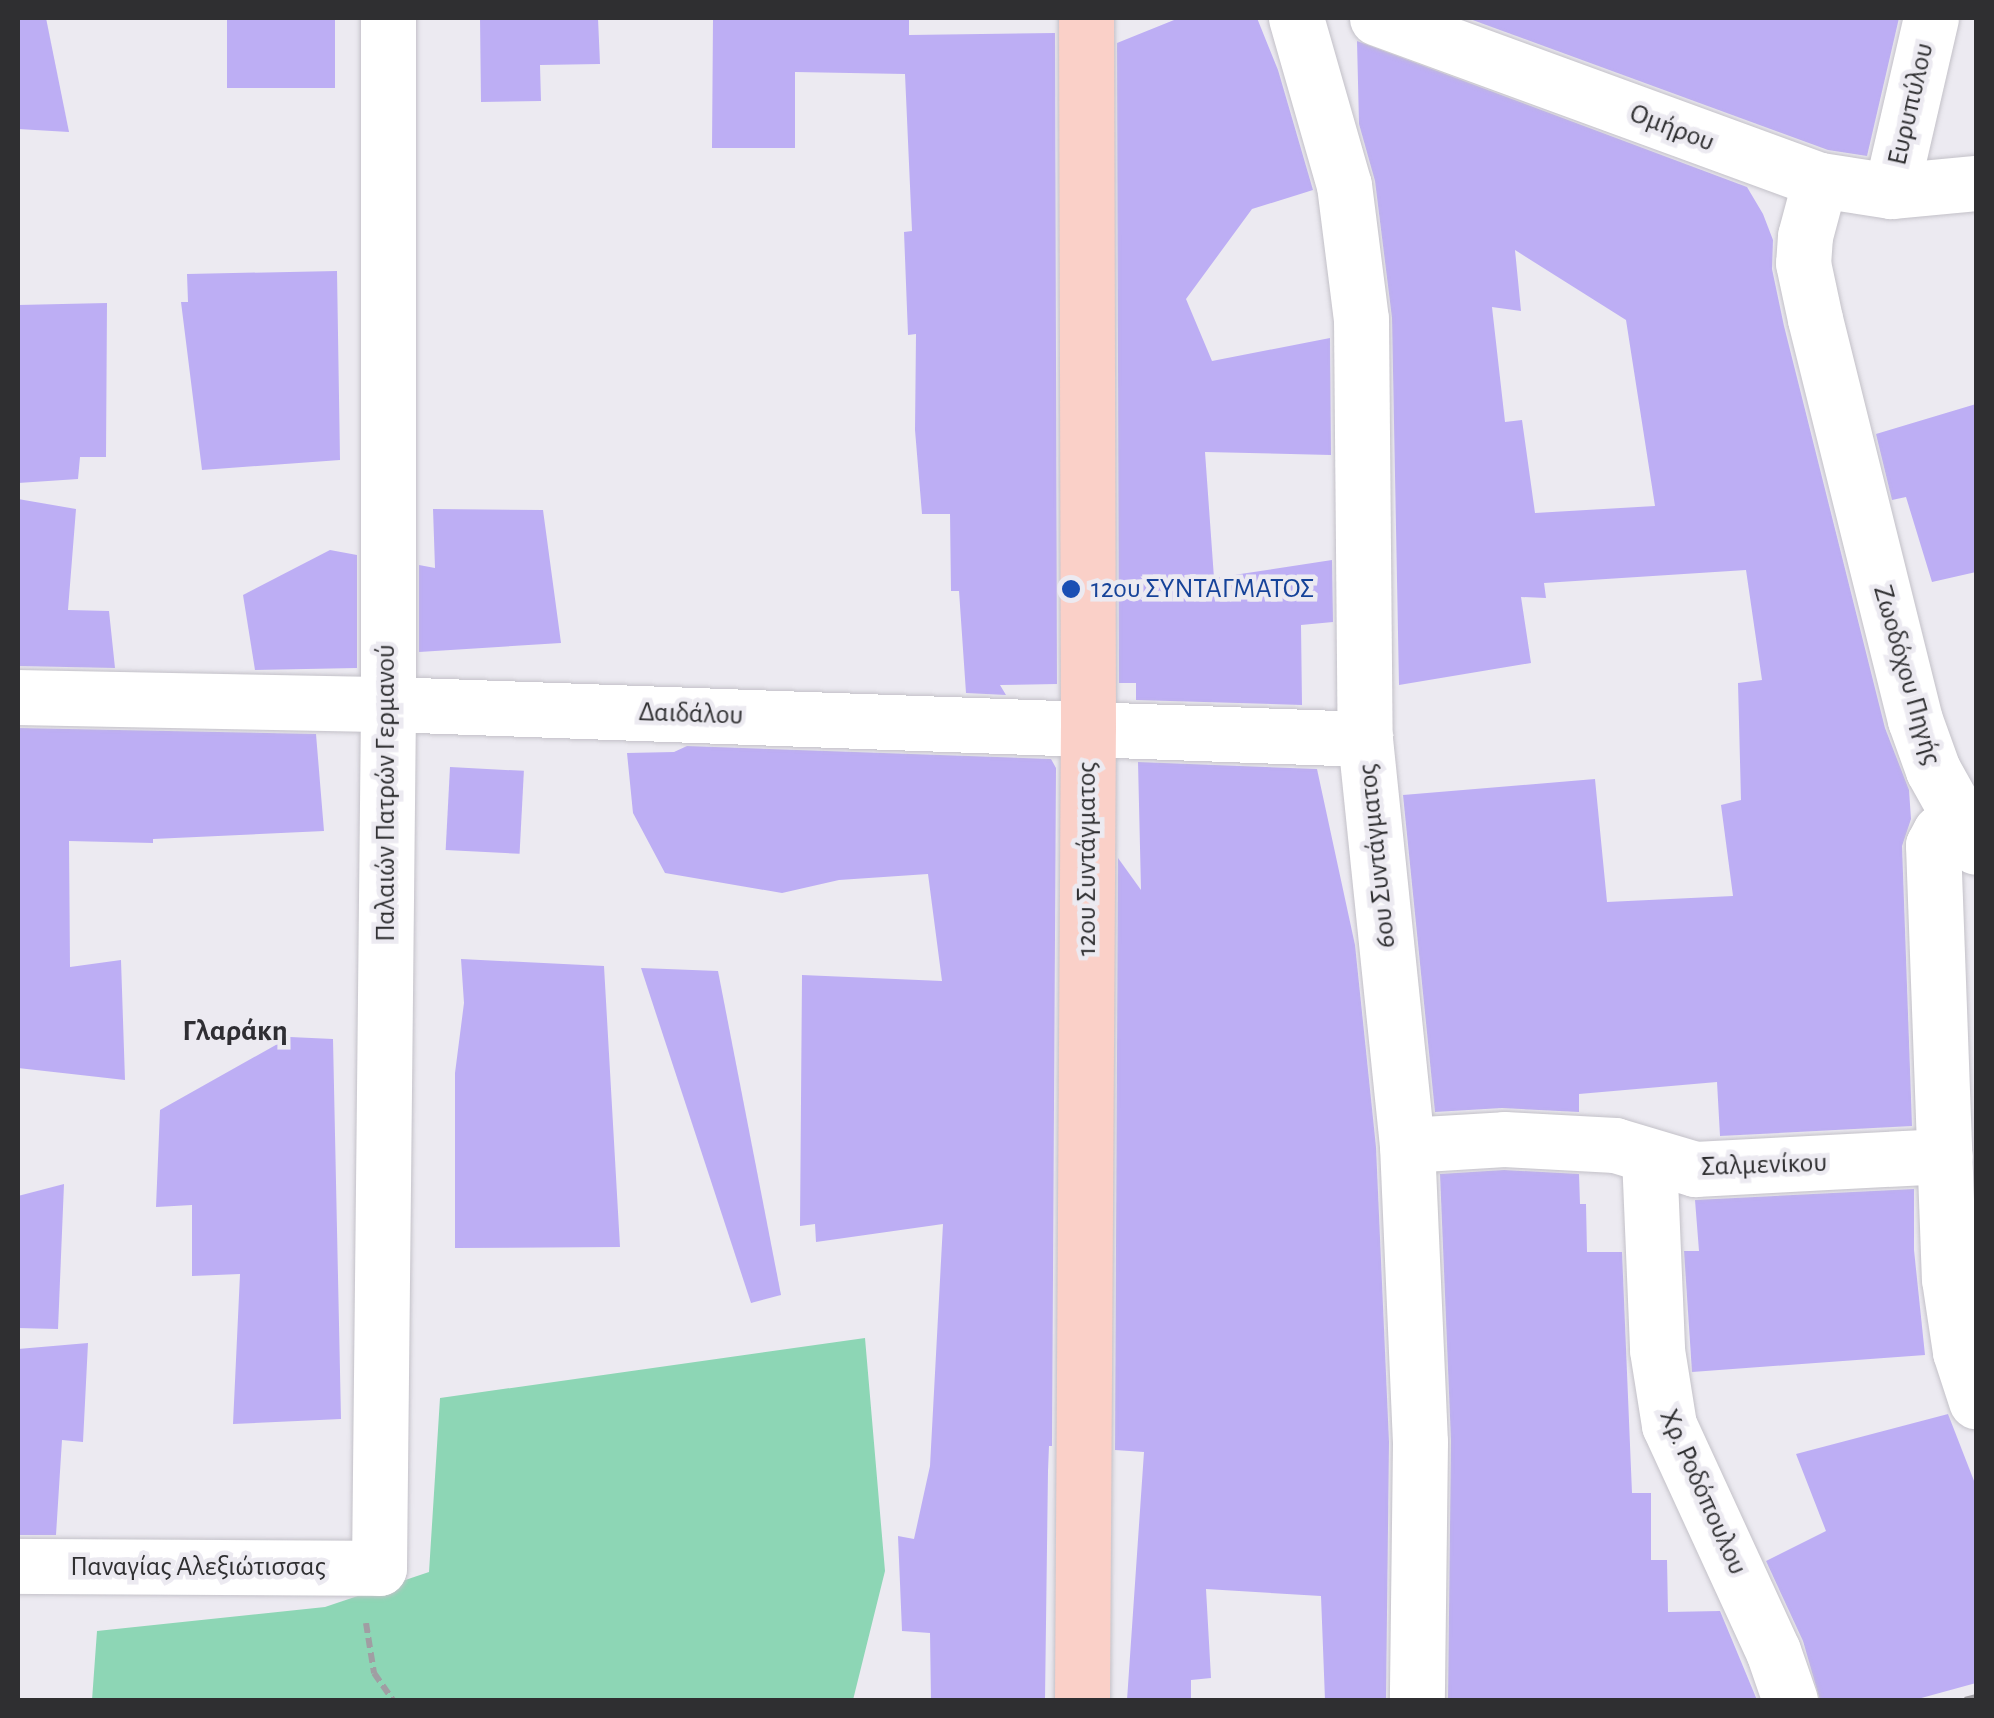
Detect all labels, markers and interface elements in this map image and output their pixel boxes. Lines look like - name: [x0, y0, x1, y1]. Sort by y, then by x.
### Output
- street label: Ευρυπύλου: [1881, 40, 1941, 168]
- street label: Ομήρου: [1625, 97, 1719, 159]
- place label: 12ου ΣΥΝΤΑΓΜΑΤΟΣ: [1091, 572, 1314, 606]
- marker: 12ου ΣΥΝΤΑΓΜΑΤΟΣ: [1060, 578, 1082, 600]
- street label: Ζωοδόχου Πηγής: [1865, 581, 1949, 769]
- street label: Παλαιών Πατρών Γερμανού: [369, 644, 403, 942]
- street label: Δαιδάλου: [638, 695, 744, 733]
- street label: 12ου Συντάγματος: [1070, 762, 1104, 956]
- street label: 6ου Συντάγματος: [1351, 762, 1403, 950]
- district label: Γλαράκη: [182, 1013, 288, 1049]
- street label: Σαλμενίκου: [1700, 1146, 1828, 1184]
- street label: Χρ. Ροδόπουλου: [1652, 1404, 1754, 1580]
- street label: Παναγίας Αλεξιώτισσας: [70, 1550, 326, 1584]

